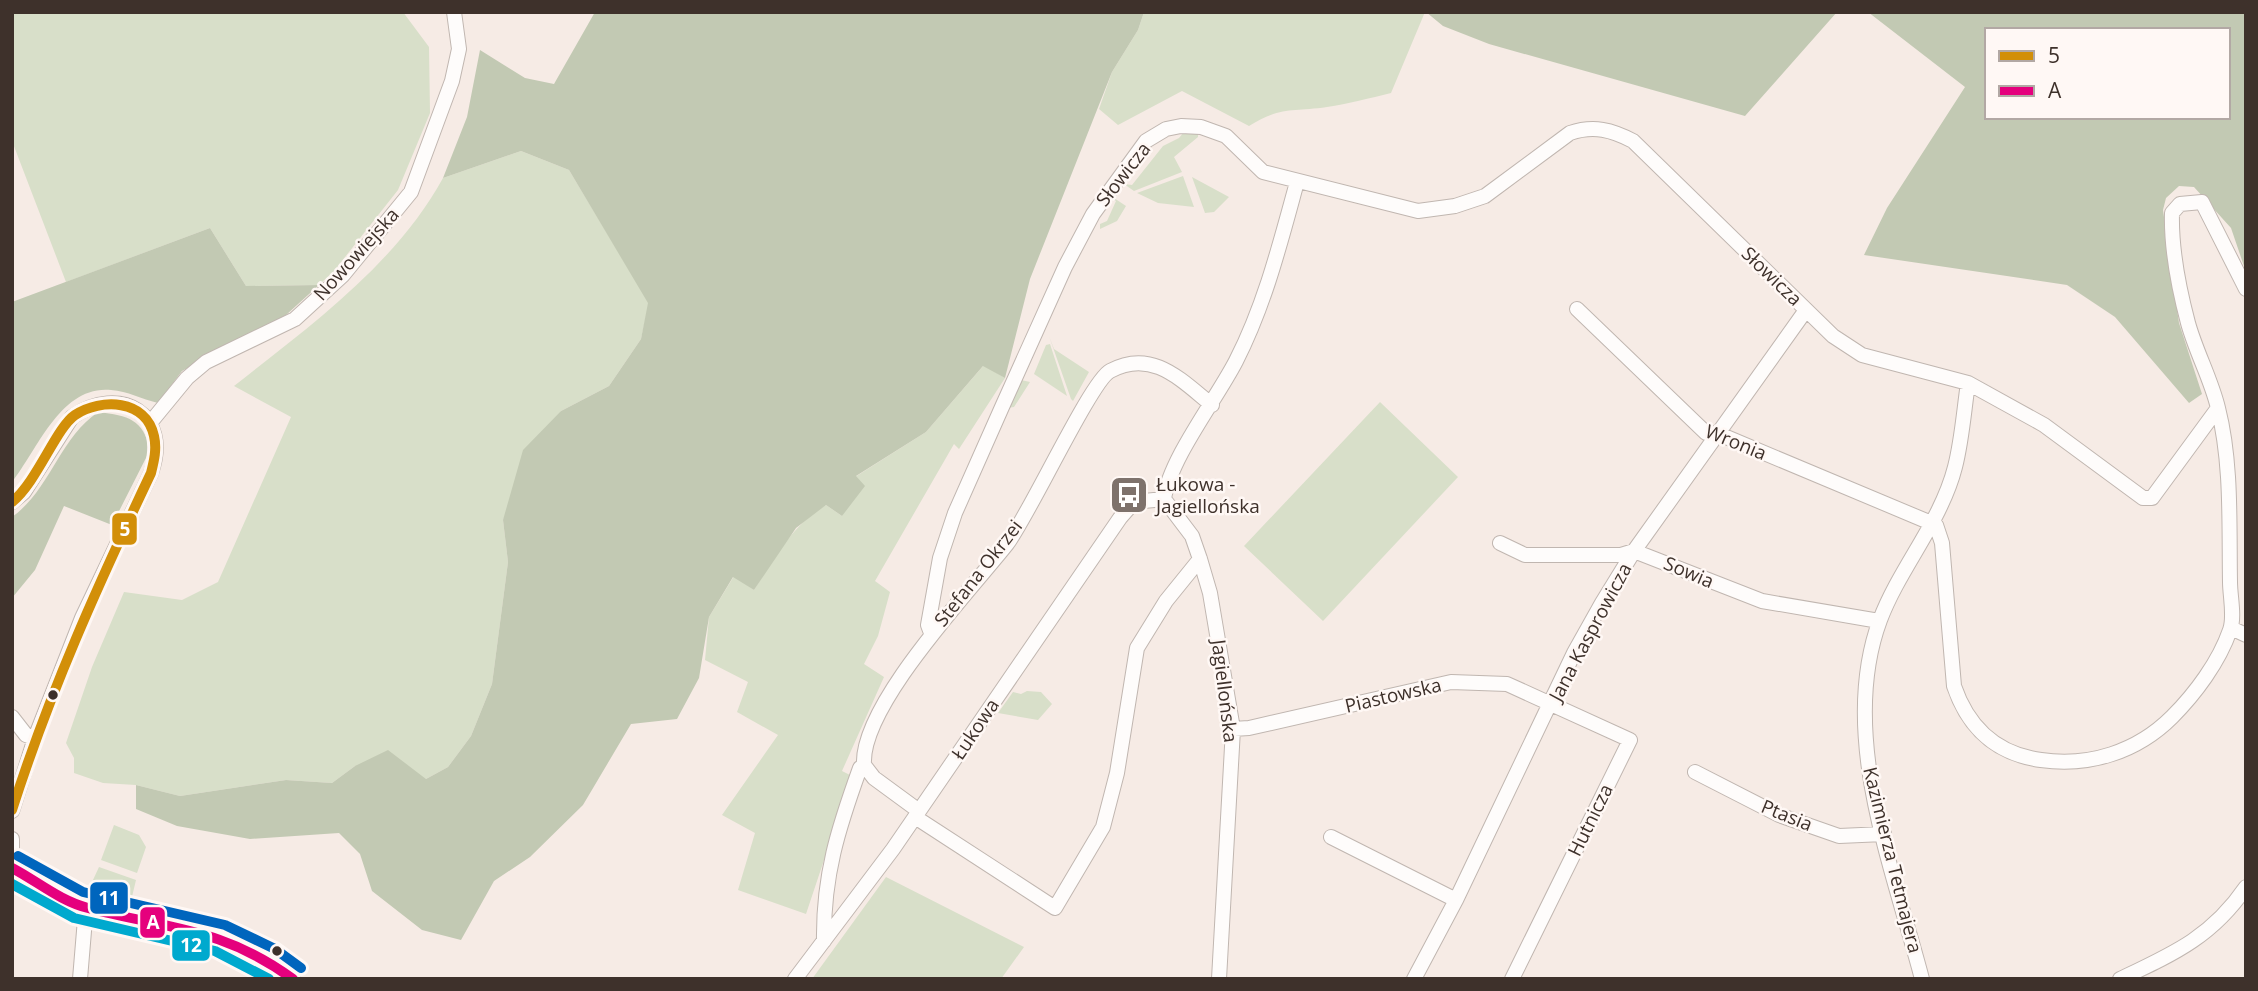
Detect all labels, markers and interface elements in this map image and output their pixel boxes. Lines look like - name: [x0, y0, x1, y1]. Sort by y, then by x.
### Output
- legend: [1985, 28, 2230, 119]
- text: 5: [2048, 41, 2060, 69]
- text: A: [2048, 76, 2062, 104]
- street label: Słowicza: [1090, 137, 1156, 211]
- street label: Nowowiejska: [307, 202, 405, 306]
- street label: Słowicza: [1736, 241, 1808, 311]
- street label: Wronia: [1702, 418, 1770, 466]
- place label: Łukowa - Jagiellońska: [1154, 471, 1260, 519]
- bus stop icon: Łukowa - Jagiellońska: [1108, 474, 1150, 516]
- line badge: 5: [111, 512, 138, 546]
- street label: Stefana Okrzei: [928, 514, 1028, 632]
- text: 5: [120, 516, 130, 542]
- street label: Sowia: [1660, 550, 1718, 594]
- street label: Jana Kasprowicza: [1542, 558, 1637, 707]
- street label: Jagiellońska: [1206, 636, 1244, 744]
- street label: Piastowska: [1342, 671, 1444, 719]
- unlabelled marker: [46, 688, 60, 702]
- street label: Łukowa: [945, 693, 1005, 765]
- street label: Kazimierza Tetmajera: [1857, 764, 1929, 956]
- street label: Hutnicza: [1561, 779, 1619, 861]
- street label: Ptasia: [1757, 793, 1817, 837]
- line badge: 11: [89, 881, 129, 915]
- text: 11: [98, 885, 120, 911]
- line badge: A: [139, 906, 166, 939]
- text: A: [146, 909, 160, 935]
- line badge: 12: [171, 929, 211, 962]
- text: 12: [180, 932, 202, 958]
- unlabelled marker: [270, 944, 284, 958]

